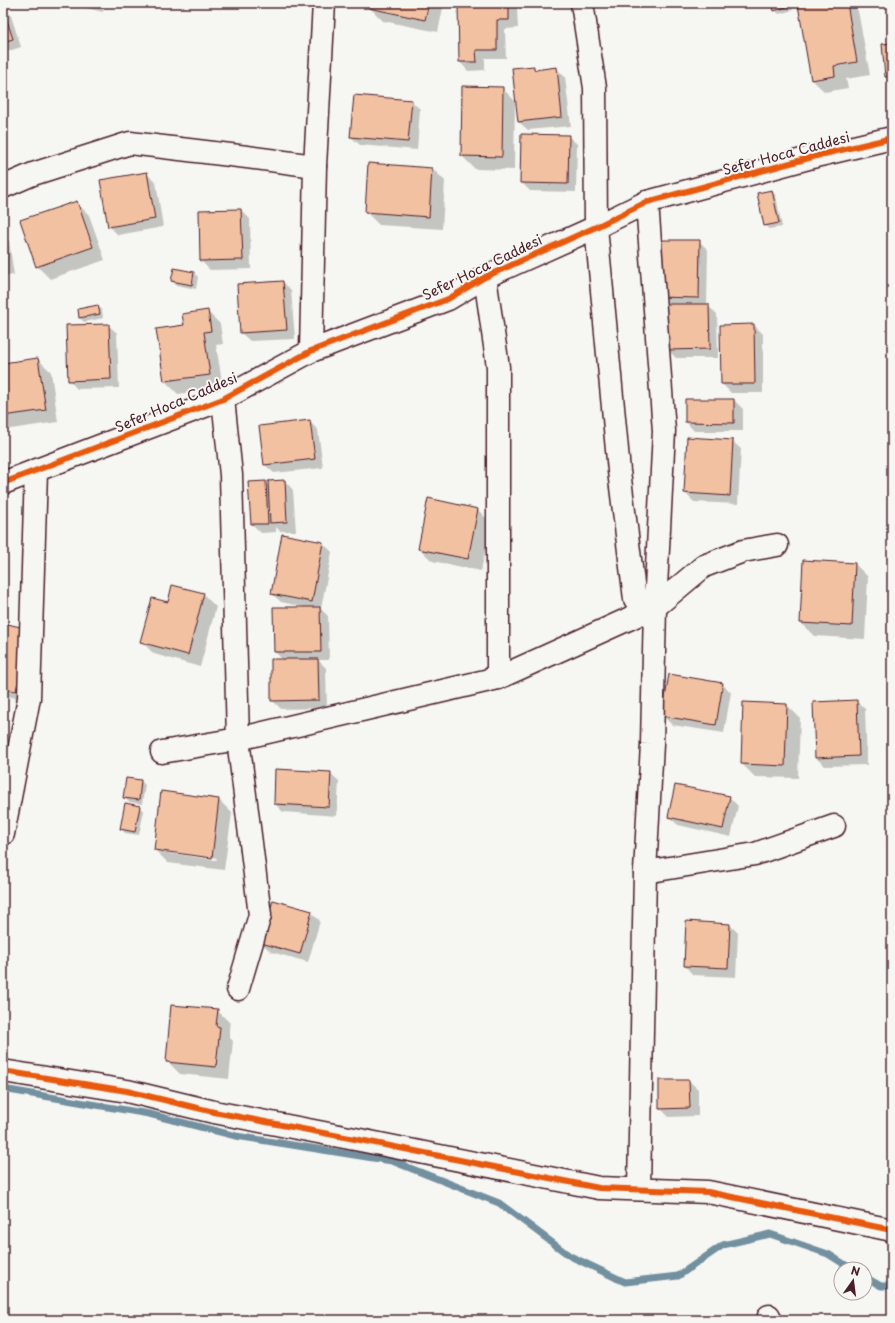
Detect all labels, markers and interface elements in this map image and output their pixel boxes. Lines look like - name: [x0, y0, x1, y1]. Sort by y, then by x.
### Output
- street label: Sefer Hoca Caddesi: [720, 126, 852, 180]
- street label: Sefer Hoca Caddesi: [419, 229, 546, 305]
- street label: Sefer Hoca Caddesi: [112, 367, 240, 437]
- north arrow: [833, 1261, 873, 1301]
- text: N: [849, 1262, 862, 1280]

